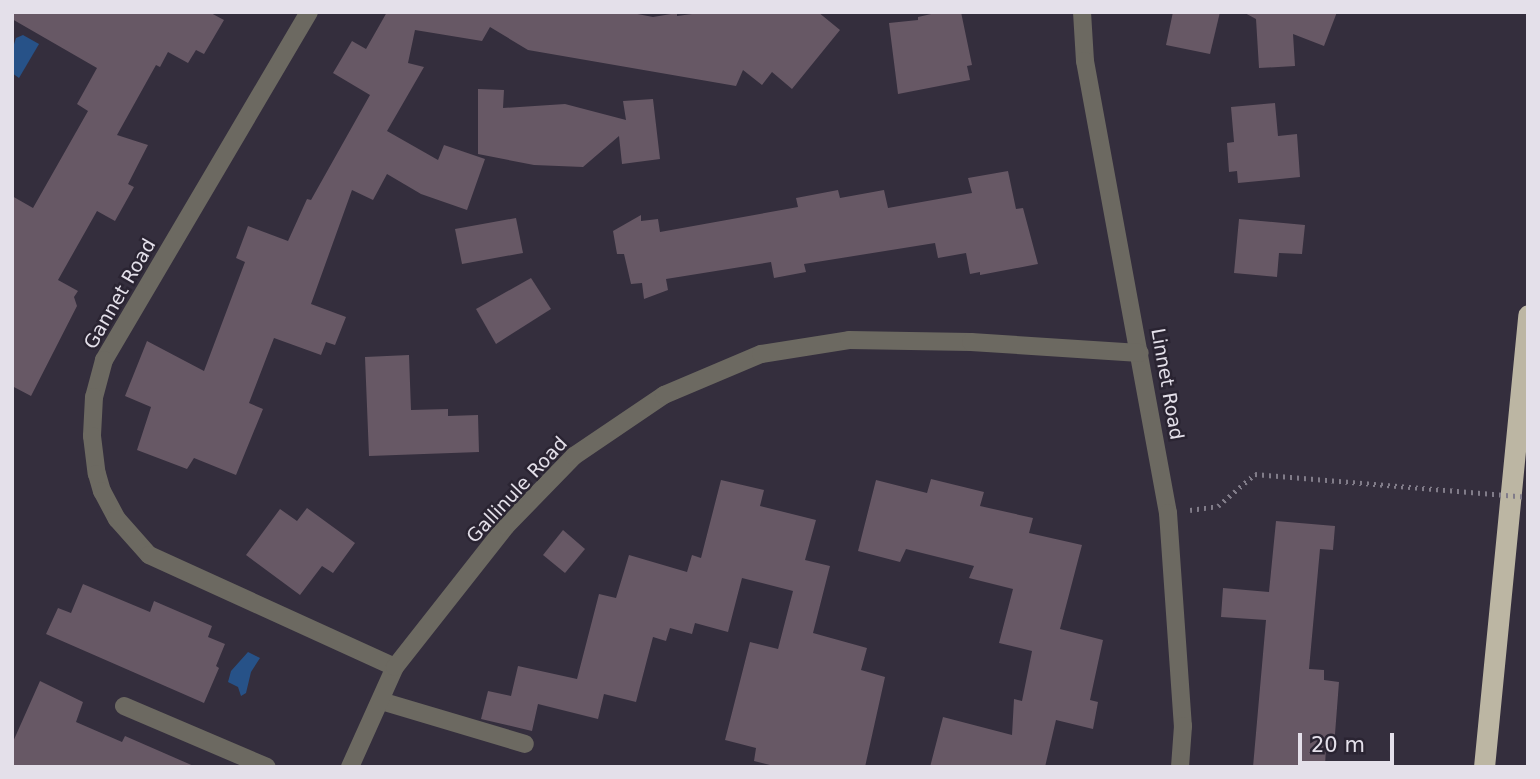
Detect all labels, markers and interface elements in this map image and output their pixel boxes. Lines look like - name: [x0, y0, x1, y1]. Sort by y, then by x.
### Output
- street label: Gannet Road: [79, 235, 161, 353]
- street label: Linnet Road: [1146, 326, 1188, 442]
- street label: Gallinule Road: [462, 432, 572, 548]
- scale bar: [1302, 720, 1398, 764]
- text: 20 m: [1311, 733, 1365, 757]

